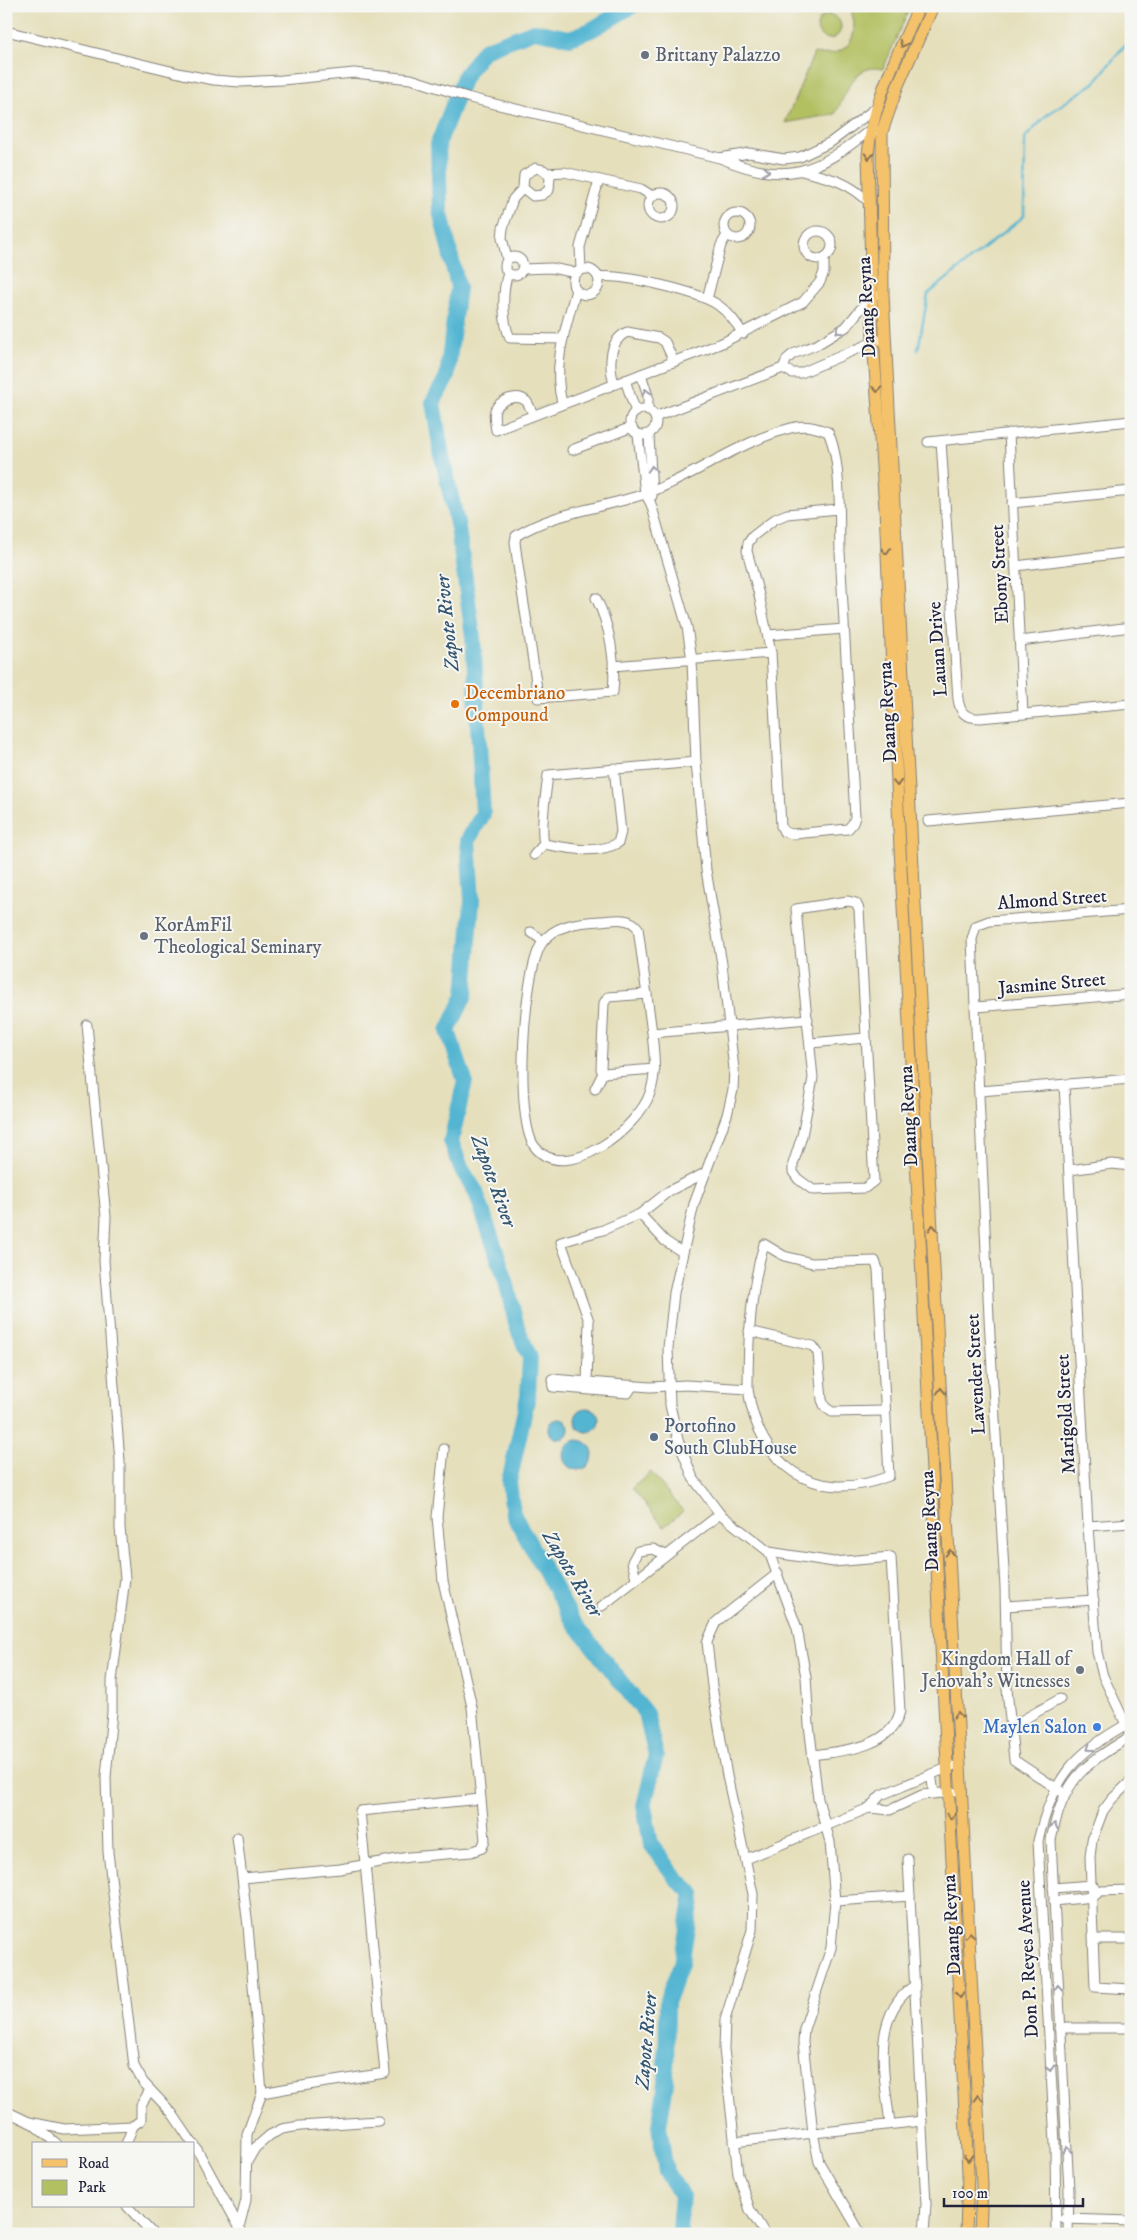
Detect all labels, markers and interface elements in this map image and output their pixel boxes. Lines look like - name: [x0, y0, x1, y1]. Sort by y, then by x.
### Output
- one-way arrow: [898, 39, 909, 48]
- place label: Brittany Palazzo: [655, 44, 781, 67]
- marker: Brittany Palazzo: [639, 49, 651, 61]
- one-way arrow: [863, 153, 874, 161]
- one-way arrow: [762, 166, 770, 177]
- street label: Daang Reyna: [853, 256, 881, 358]
- one-way arrow: [835, 325, 845, 334]
- one-way arrow: [871, 385, 882, 393]
- one-way arrow: [641, 388, 652, 396]
- one-way arrow: [646, 465, 657, 473]
- street label: Ebony Street: [986, 524, 1014, 624]
- one-way arrow: [881, 547, 892, 555]
- water label: Zapote River: [430, 572, 466, 673]
- street label: Lauan Drive: [923, 601, 953, 697]
- street label: Daang Reyna: [874, 661, 902, 763]
- place label: Decembriano Compound: [465, 682, 565, 727]
- marker: Decembriano Compound: [449, 698, 461, 710]
- one-way arrow: [891, 779, 902, 787]
- street label: Almond Street: [997, 885, 1107, 915]
- place label: KorAmFil Theological Seminary: [154, 914, 322, 959]
- marker: KorAmFil Theological Seminary: [138, 930, 150, 942]
- street label: Jasmine Street: [995, 968, 1107, 1000]
- street label: Daang Reyna: [895, 1065, 923, 1167]
- water label: Zapote River: [464, 1130, 522, 1233]
- one-way arrow: [927, 1224, 938, 1232]
- street label: Lavender Street: [961, 1313, 991, 1435]
- street label: Marigold Street: [1051, 1353, 1081, 1475]
- one-way arrow: [936, 1386, 947, 1394]
- place label: Portofino South ClubHouse: [664, 1415, 797, 1460]
- marker: Portofino South ClubHouse: [648, 1431, 660, 1443]
- street label: Daang Reyna: [916, 1470, 944, 1572]
- water label: Zapote River: [536, 1525, 609, 1624]
- one-way arrow: [944, 1549, 955, 1557]
- place label: Kingdom Hall of Jehovah's Witnesses: [920, 1648, 1073, 1693]
- marker: Kingdom Hall of Jehovah's Witnesses: [1074, 1664, 1086, 1676]
- one-way arrow: [953, 1711, 964, 1719]
- place label: Maylen Salon: [983, 1716, 1087, 1739]
- marker: Maylen Salon: [1091, 1721, 1103, 1733]
- one-way arrow: [1086, 1742, 1096, 1751]
- one-way arrow: [945, 1812, 956, 1820]
- one-way arrow: [1048, 1821, 1059, 1830]
- street label: Daang Reyna: [938, 1874, 966, 1976]
- street label: Don P. Reyes Avenue: [1012, 1879, 1044, 2039]
- one-way arrow: [965, 1931, 975, 1939]
- one-way arrow: [1053, 1984, 1064, 1992]
- water label: Zapote River: [630, 1990, 664, 2091]
- one-way arrow: [954, 1992, 965, 2000]
- one-way arrow: [1045, 2065, 1056, 2073]
- one-way arrow: [973, 2093, 983, 2101]
- legend: [32, 2142, 195, 2208]
- one-way arrow: [1061, 2146, 1072, 2154]
- text: Road: [78, 2154, 110, 2173]
- one-way arrow: [962, 2154, 973, 2162]
- scale bar: [944, 2175, 1083, 2207]
- text: Park: [78, 2178, 107, 2197]
- text: 100 m: [952, 2184, 988, 2203]

